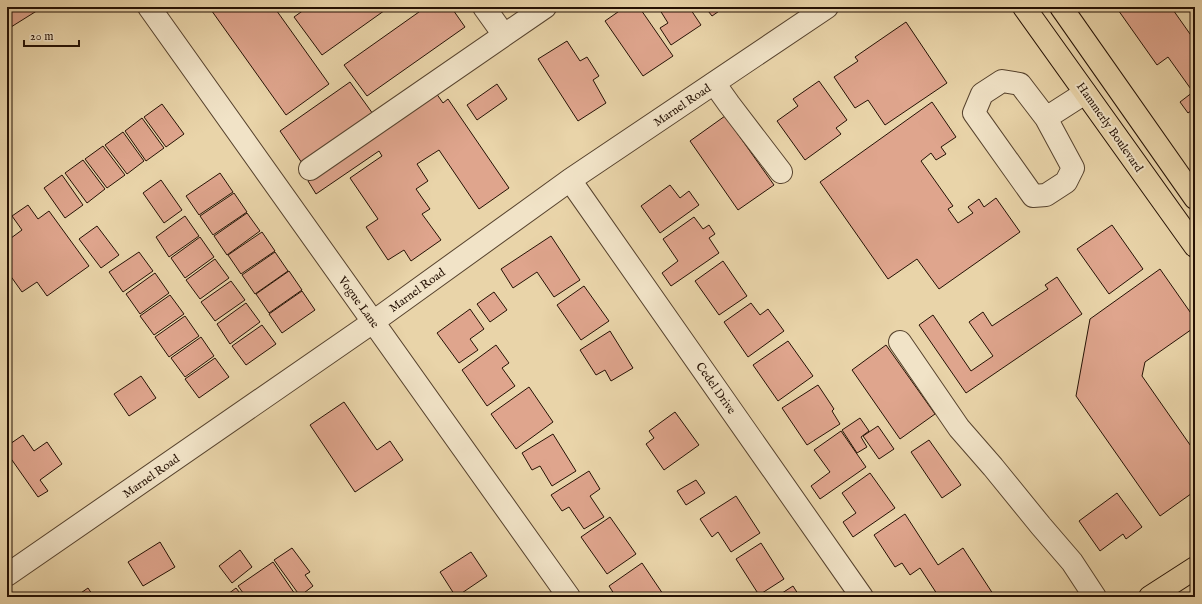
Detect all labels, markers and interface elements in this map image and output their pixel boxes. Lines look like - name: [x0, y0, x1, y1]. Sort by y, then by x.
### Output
- scale bar: [24, 22, 79, 48]
- text: 20 m: [30, 29, 53, 44]
- street label: Hammerly Boulevard: [1073, 79, 1147, 176]
- street label: Marnel Road: [651, 80, 714, 130]
- street label: Marnel Road: [386, 265, 449, 316]
- street label: Vogue Lane: [334, 273, 383, 331]
- street label: Cedel Drive: [692, 359, 739, 417]
- street label: Marnel Road: [120, 451, 183, 501]

